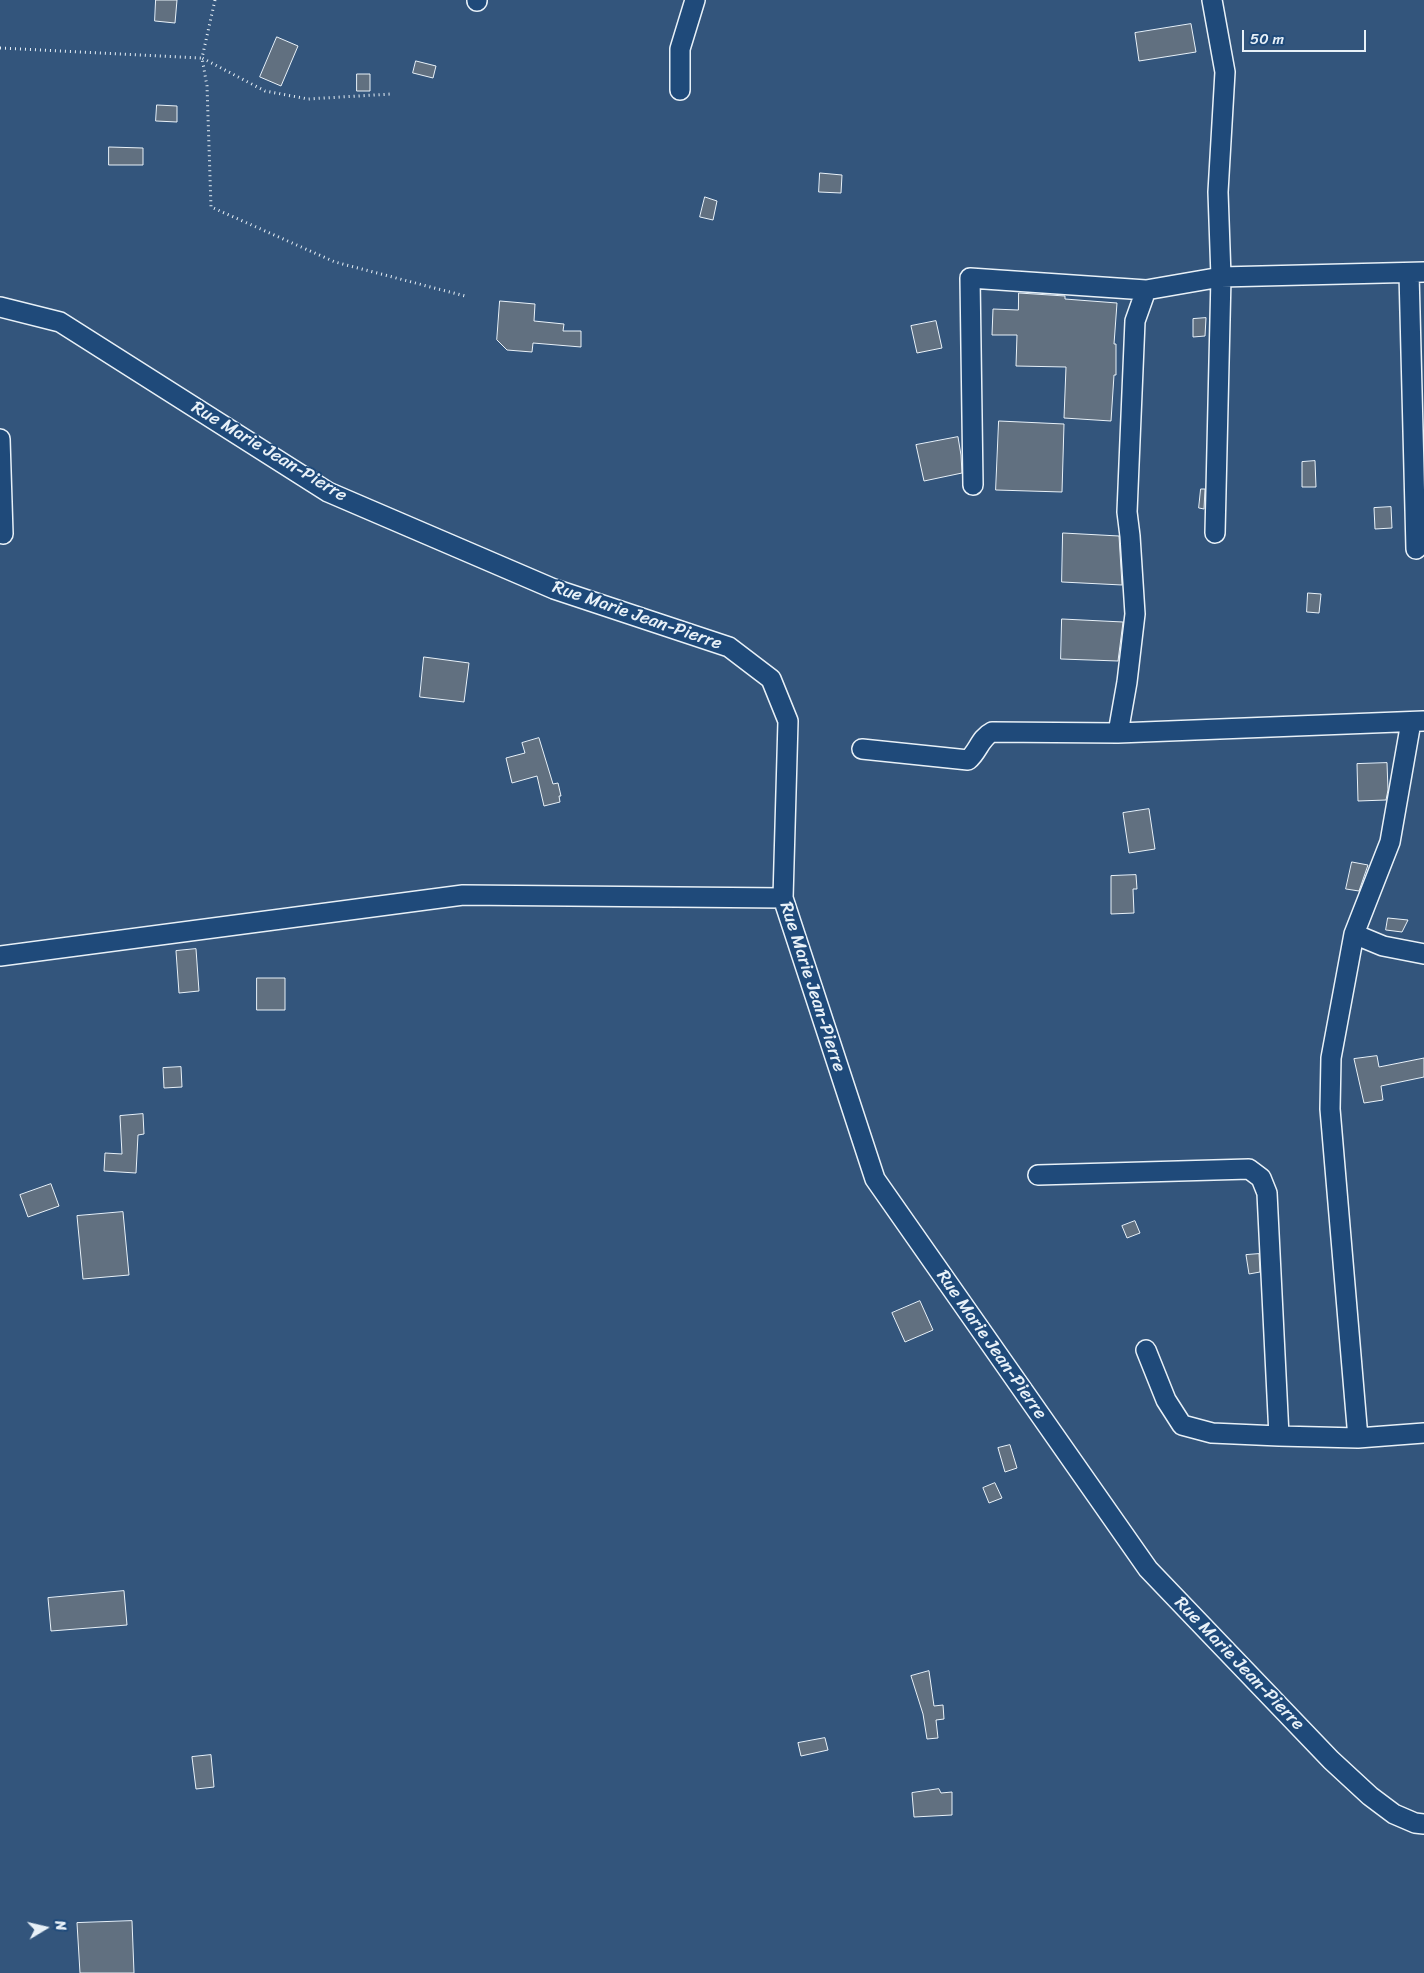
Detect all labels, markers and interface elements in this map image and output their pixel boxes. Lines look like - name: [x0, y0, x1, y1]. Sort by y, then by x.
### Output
- scale bar: [1244, 20, 1368, 52]
- text: 50 m: [1250, 26, 1284, 52]
- street label: Rue Marie Jean-Pierre: [187, 397, 351, 507]
- street label: Rue Marie Jean-Pierre: [550, 577, 724, 655]
- street label: Rue Marie Jean-Pierre: [774, 899, 850, 1075]
- street label: Rue Marie Jean-Pierre: [931, 1266, 1051, 1424]
- street label: Rue Marie Jean-Pierre: [1170, 1593, 1308, 1735]
- north arrow: [20, 1903, 70, 1953]
- text: N: [47, 1919, 73, 1932]

